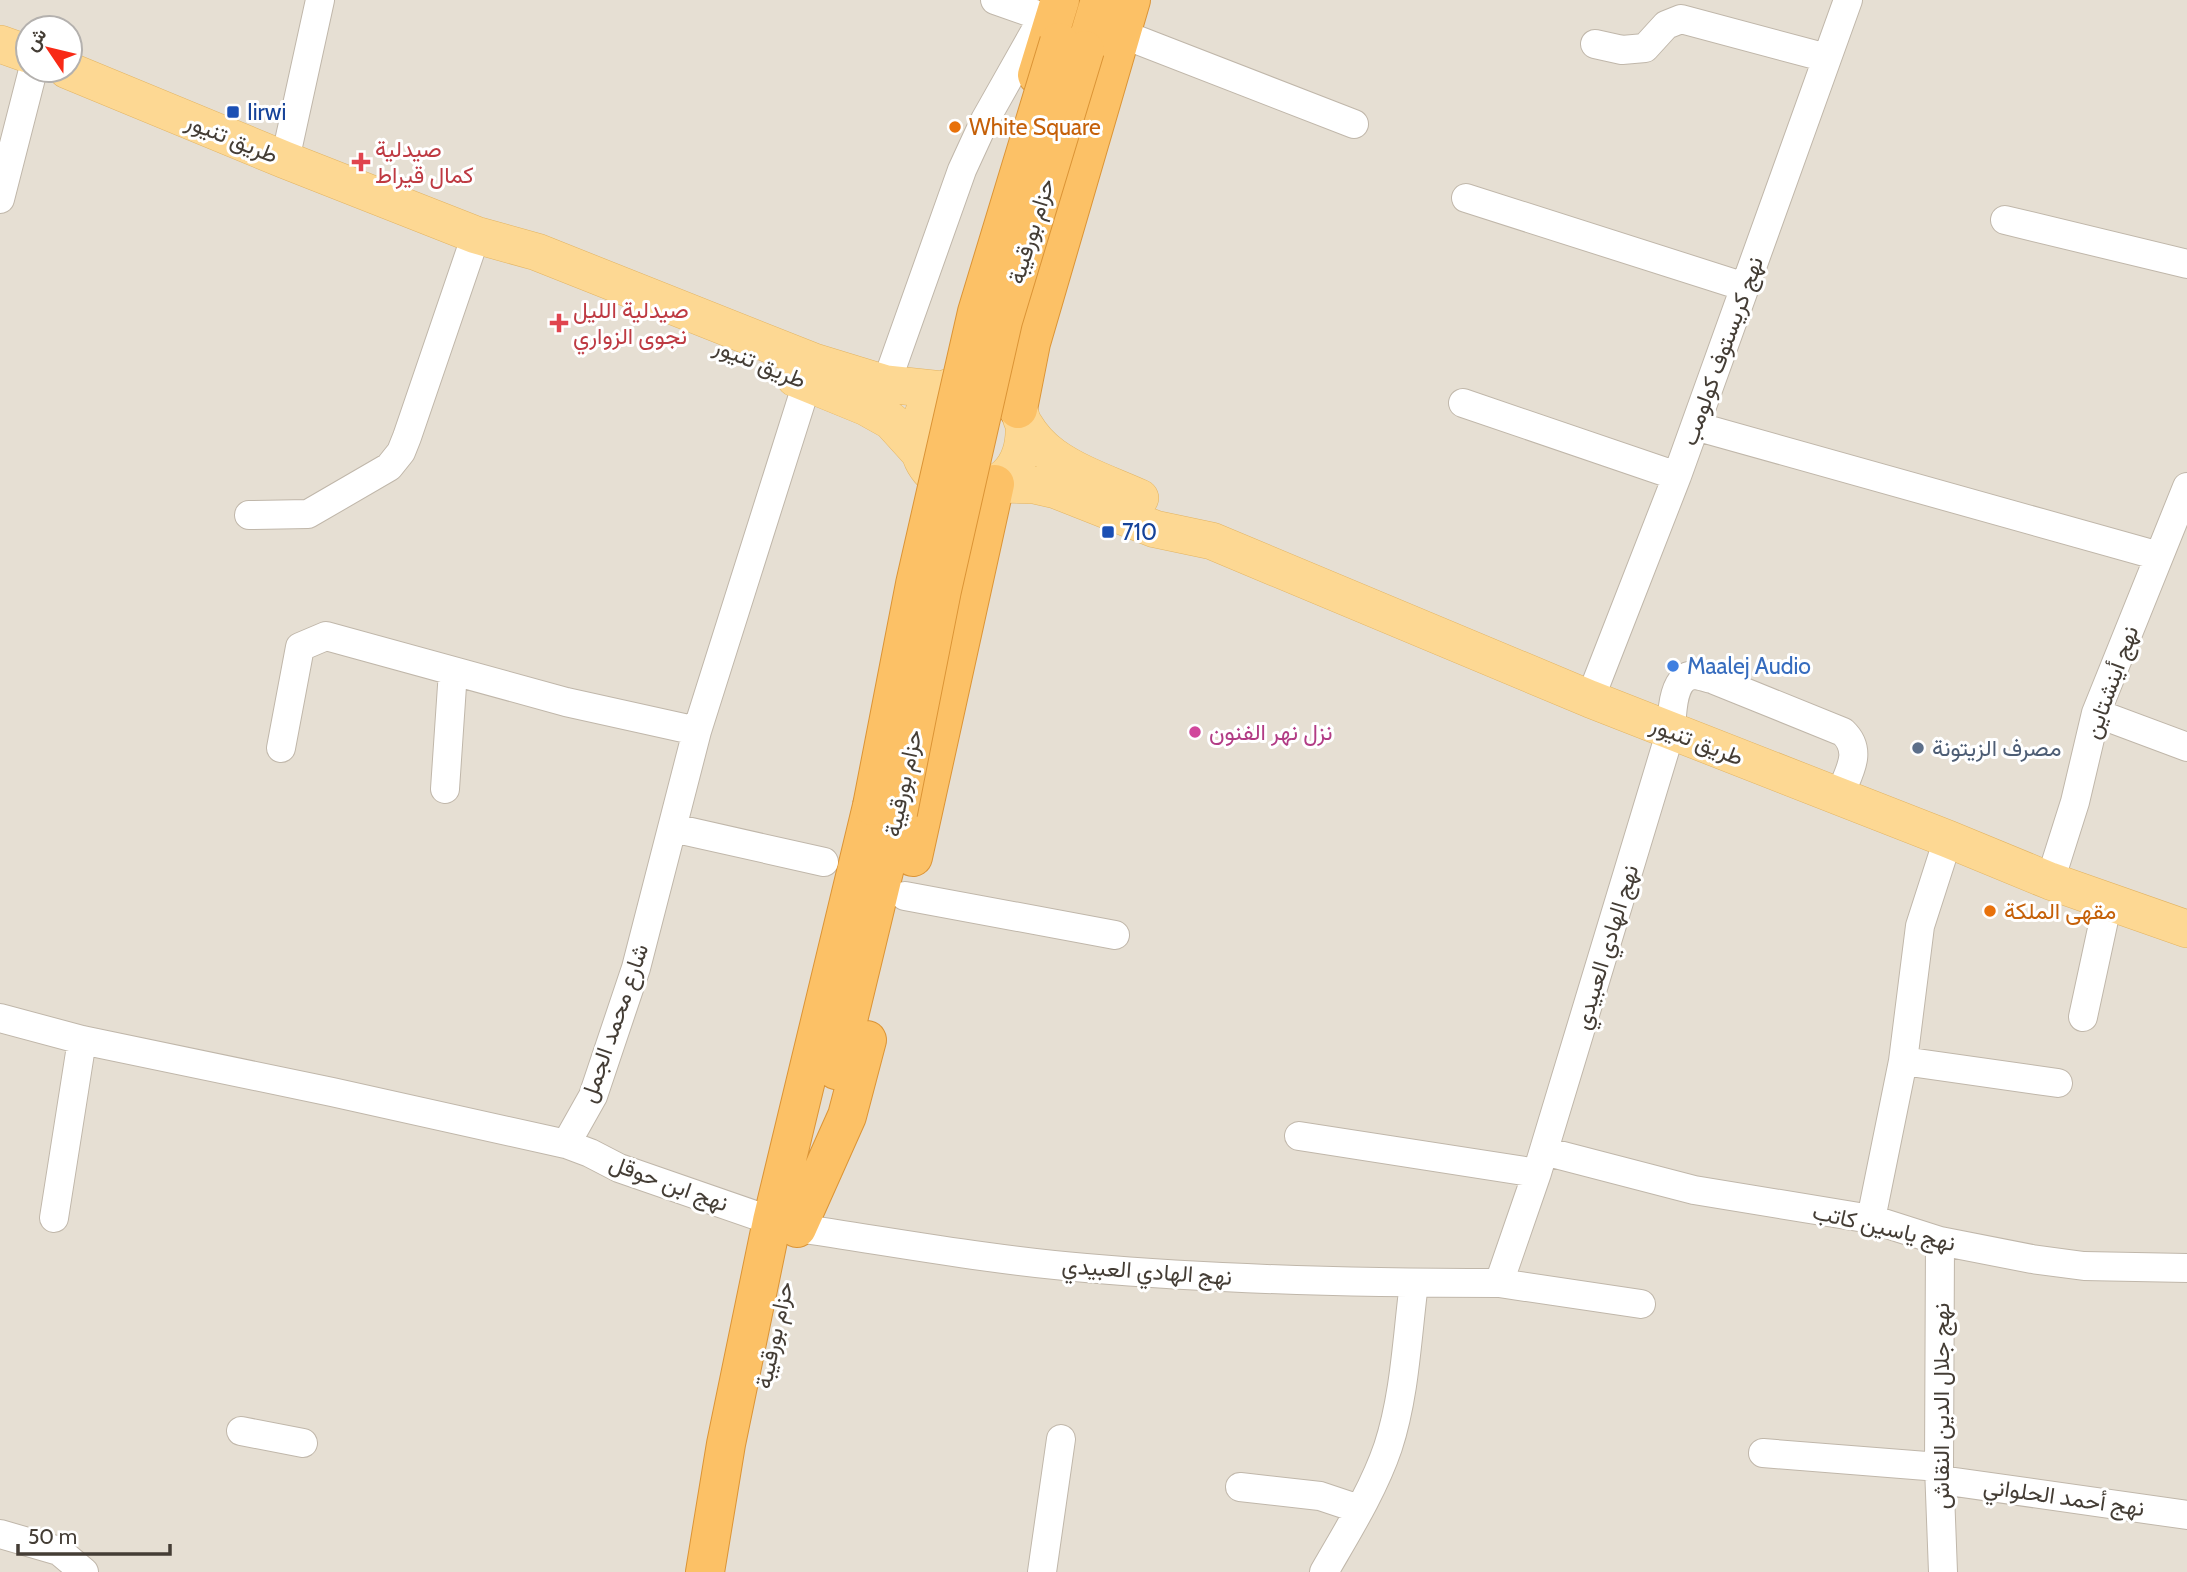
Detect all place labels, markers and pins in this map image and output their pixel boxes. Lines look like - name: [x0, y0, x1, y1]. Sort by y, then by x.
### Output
- place label: Iirwi: [247, 98, 286, 126]
- marker: Iirwi: [225, 104, 241, 120]
- place label: White Square: [969, 113, 1101, 141]
- marker: White Square: [947, 119, 963, 135]
- place label: صيدلية كمال قيراط: [375, 135, 474, 190]
- marker: صيدلية كمال قيراط: [353, 154, 369, 170]
- place label: صيدلية الليل نجوى الزواري: [573, 296, 689, 355]
- marker: صيدلية الليل نجوى الزواري: [551, 315, 567, 331]
- place label: 710: [1122, 518, 1157, 546]
- marker: 710: [1100, 524, 1116, 540]
- place label: Maalej Audio: [1687, 652, 1811, 680]
- marker: Maalej Audio: [1665, 658, 1681, 674]
- place label: نزل نهر الفنون: [1209, 718, 1333, 747]
- marker: نزل نهر الفنون: [1187, 724, 1203, 740]
- place label: مصرف الزيتونة: [1932, 734, 2061, 763]
- marker: مصرف الزيتونة: [1910, 740, 1926, 756]
- place label: مقهى الملكة: [2004, 897, 2116, 926]
- marker: مقهى الملكة: [1982, 903, 1998, 919]

